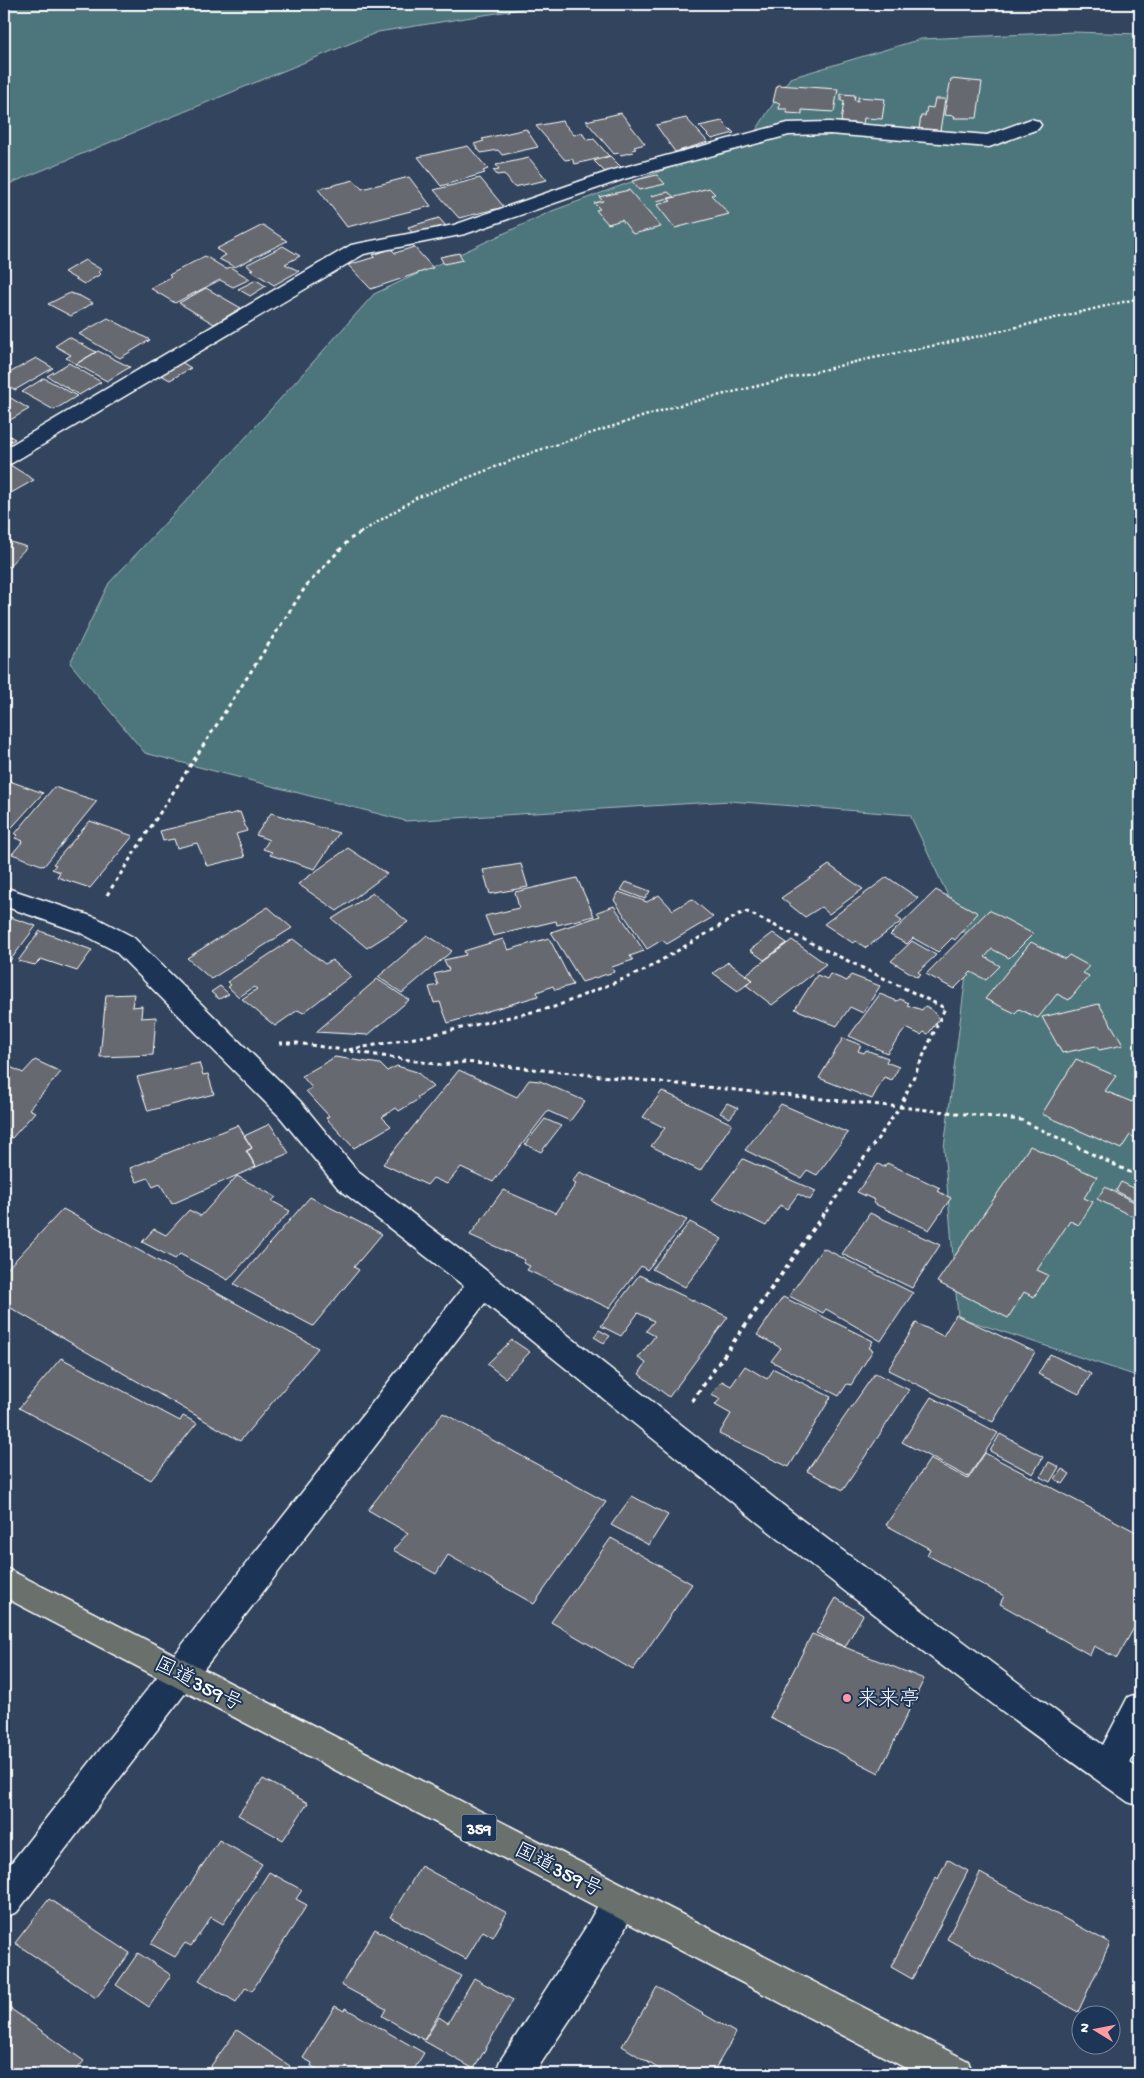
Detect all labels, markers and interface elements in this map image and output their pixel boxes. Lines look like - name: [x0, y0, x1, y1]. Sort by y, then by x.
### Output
- street label: 国道359号: [149, 1652, 246, 1719]
- place label: 来来亭: [857, 1687, 920, 1714]
- marker: 来来亭: [841, 1692, 853, 1704]
- road number: 359: [462, 1815, 496, 1842]
- street label: 国道359号: [509, 1838, 606, 1905]
- north arrow: [1072, 2006, 1122, 2056]
- text: N: [1076, 2022, 1095, 2034]

